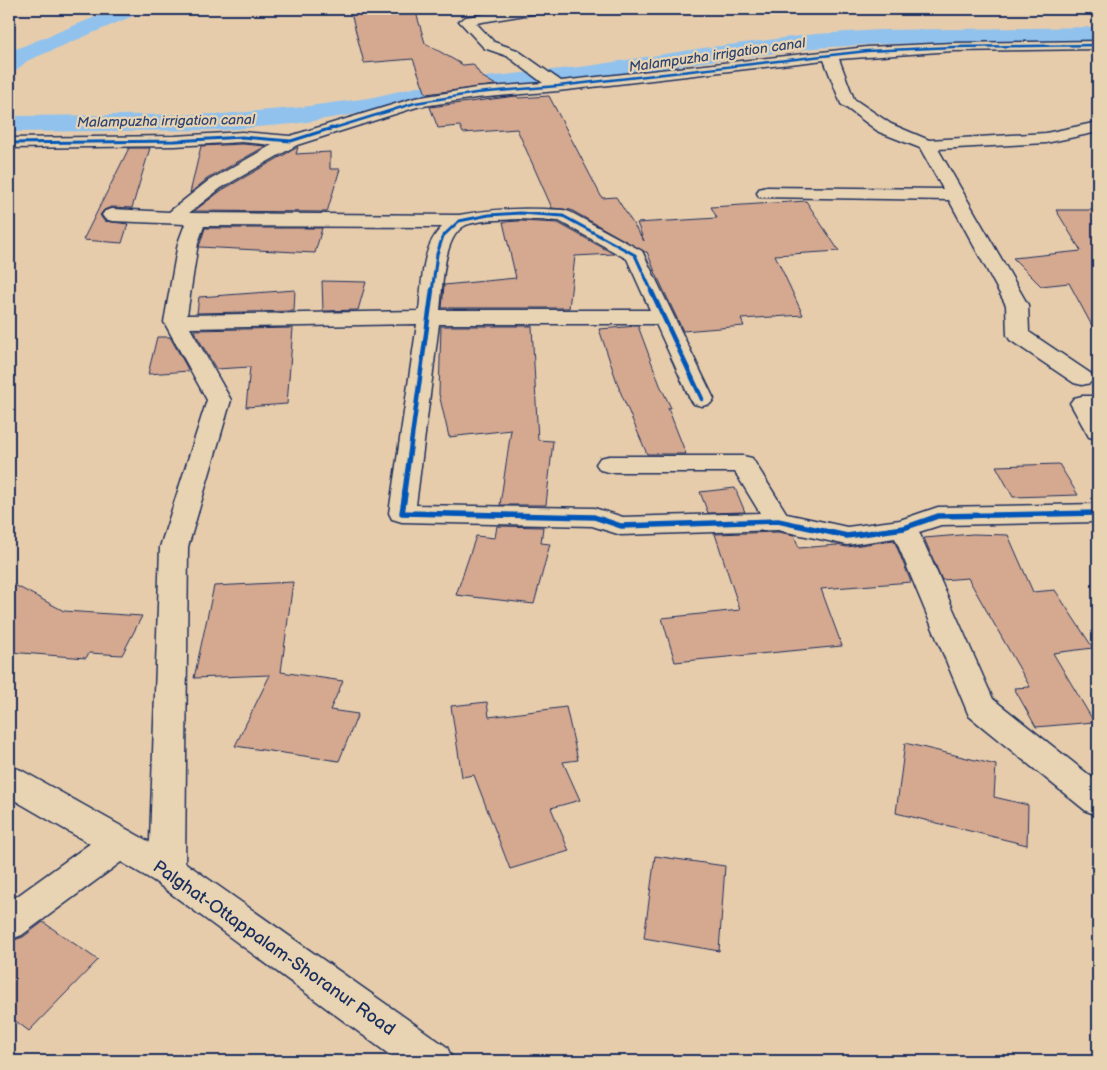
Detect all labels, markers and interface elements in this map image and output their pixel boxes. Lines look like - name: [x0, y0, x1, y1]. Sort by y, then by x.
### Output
- water label: Malampuzha irrigation canal: [628, 34, 807, 76]
- water label: Malampuzha irrigation canal: [77, 111, 256, 131]
- street label: Palghat-Ottappalam-Shoranur Road: [149, 856, 399, 1040]

